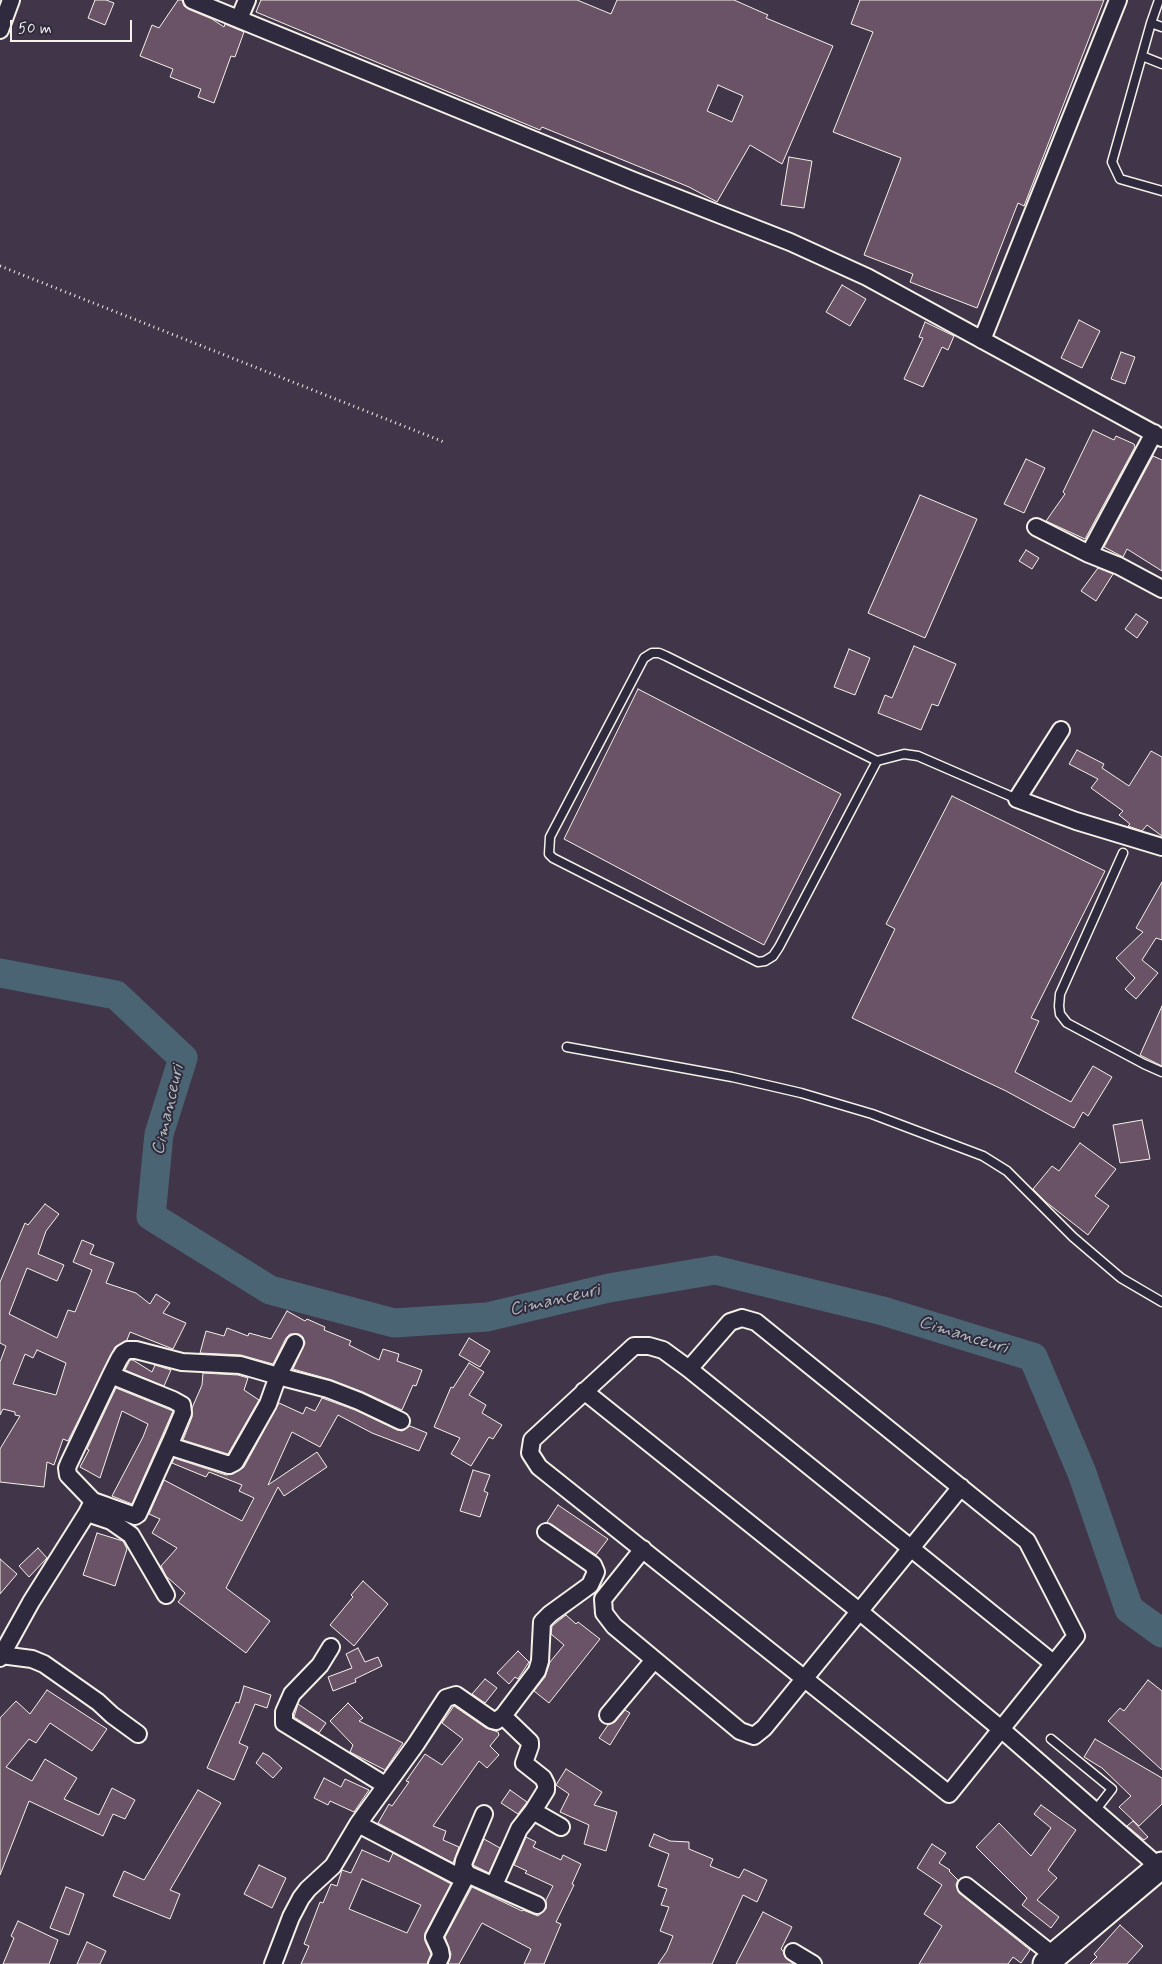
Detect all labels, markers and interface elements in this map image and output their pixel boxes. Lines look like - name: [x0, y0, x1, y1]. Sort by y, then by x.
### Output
- scale bar: [12, 10, 135, 42]
- text: 50 m: [18, 19, 52, 39]
- water label: Cimanceuri: [148, 1063, 190, 1157]
- water label: Cimanceuri: [508, 1280, 602, 1322]
- water label: Cimanceuri: [916, 1312, 1010, 1360]

